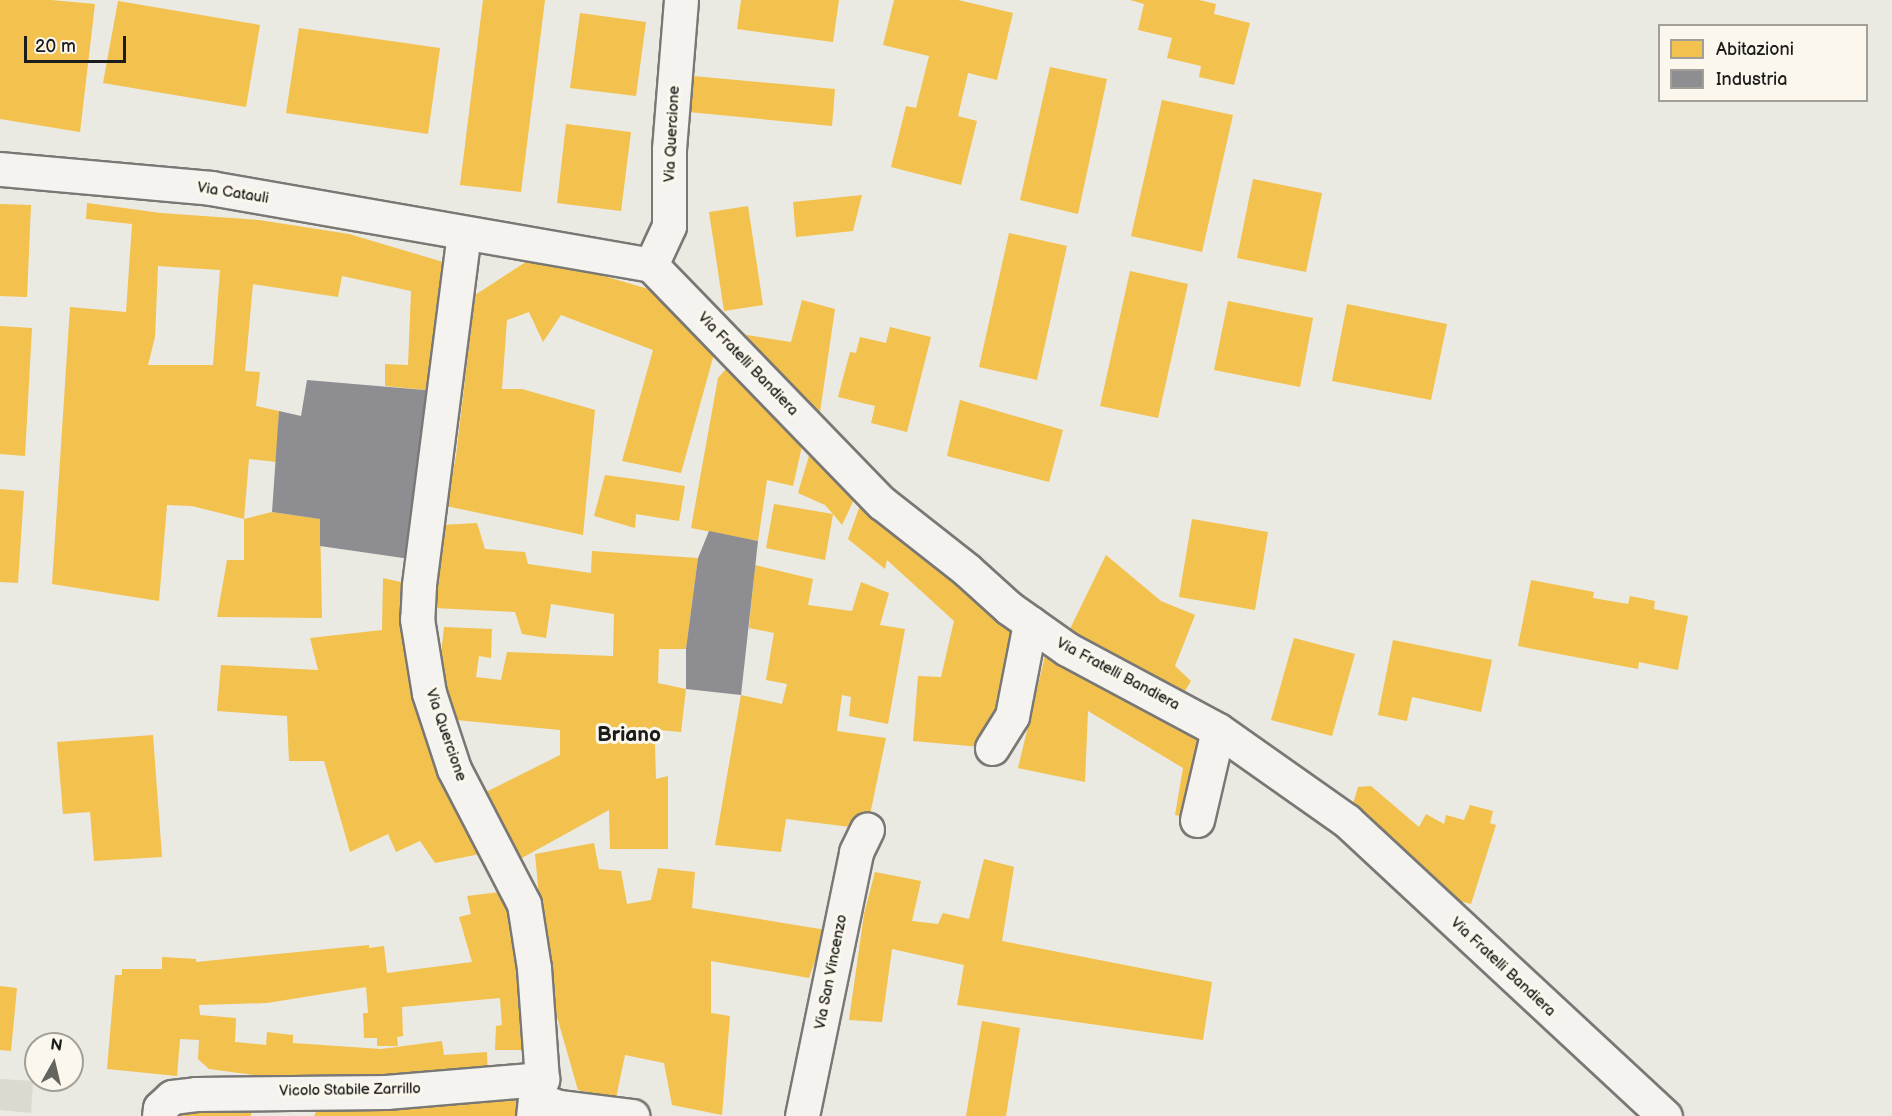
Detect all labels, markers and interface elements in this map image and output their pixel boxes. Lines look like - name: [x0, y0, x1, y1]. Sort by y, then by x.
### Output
- scale bar: [27, 24, 129, 62]
- legend: [1658, 24, 1868, 102]
- text: 20 m: [35, 36, 76, 57]
- text: Abitazioni: [1716, 39, 1794, 60]
- text: Industria: [1716, 69, 1787, 90]
- street label: Via Quercione: [660, 85, 684, 183]
- street label: Via Catauli: [196, 178, 270, 208]
- street label: Via Fratelli Bandiera: [694, 308, 802, 420]
- street label: Via Fratelli Bandiera: [1053, 634, 1183, 714]
- street label: Via Quercione: [422, 686, 470, 784]
- district label: Briano: [597, 722, 661, 748]
- street label: Via San Vincenzo: [811, 913, 851, 1031]
- street label: Via Fratelli Bandiera: [1447, 914, 1559, 1020]
- north arrow: [24, 1032, 84, 1092]
- text: N: [49, 1035, 64, 1056]
- street label: Vicolo Stabile Zarrillo: [279, 1080, 421, 1100]

